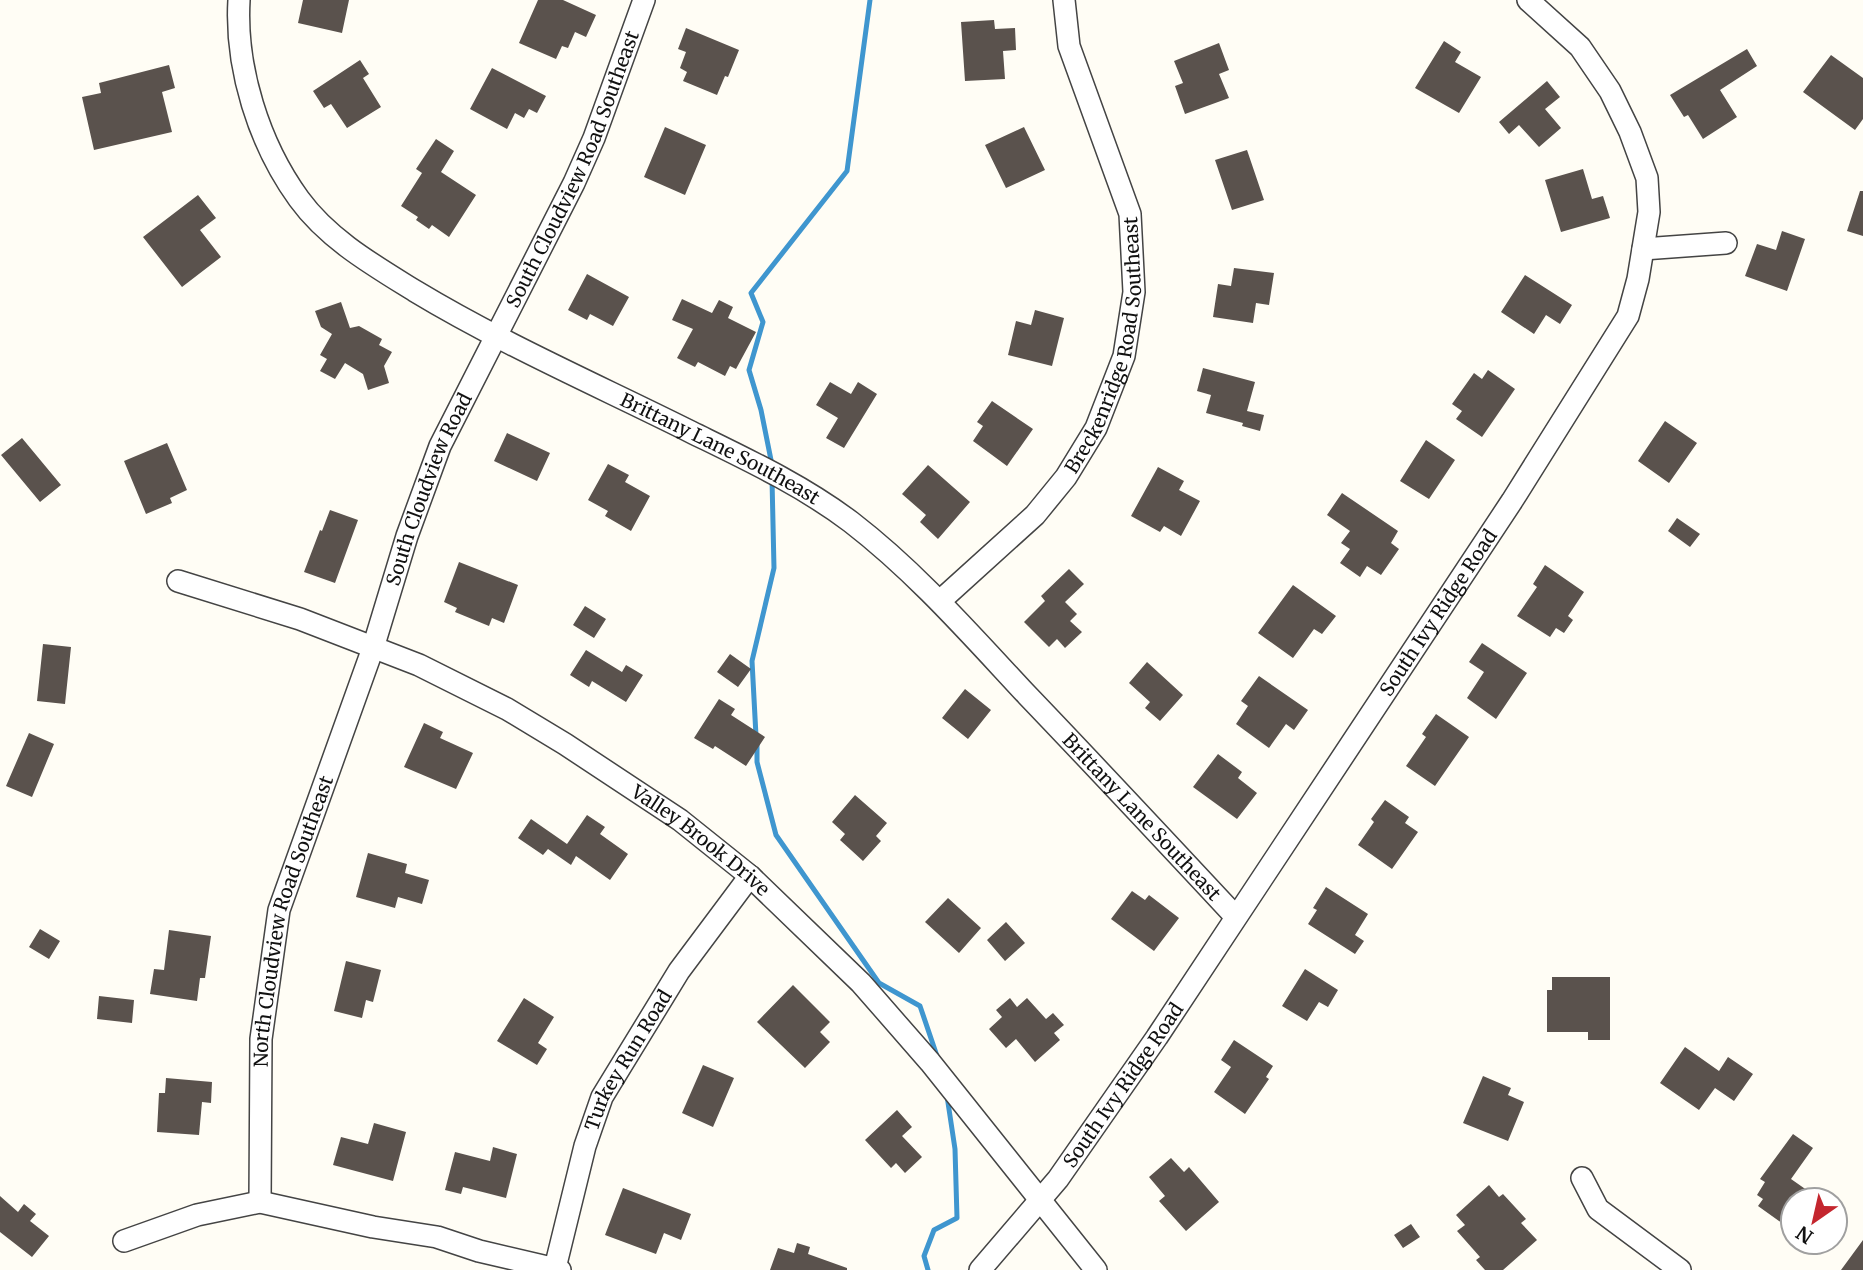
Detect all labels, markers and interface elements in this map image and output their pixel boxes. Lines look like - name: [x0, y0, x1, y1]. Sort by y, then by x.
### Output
- street label: South Cloudview Road Southeast: [501, 27, 644, 311]
- street label: Breckenridge Road Southeast: [1059, 216, 1146, 477]
- street label: Brittany Lane Southeast: [617, 387, 825, 510]
- street label: South Cloudview Road: [381, 389, 477, 588]
- street label: South Ivy Ridge Road: [1374, 525, 1502, 700]
- street label: Brittany Lane Southeast: [1058, 728, 1227, 906]
- street label: North Cloudview Road Southeast: [249, 772, 338, 1067]
- street label: Valley Brook Drive: [626, 779, 775, 901]
- street label: Turkey Run Road: [579, 985, 677, 1134]
- street label: South Ivy Ridge Road: [1058, 998, 1188, 1172]
- north arrow: [1779, 1186, 1849, 1256]
- text: N: [1792, 1221, 1817, 1249]

